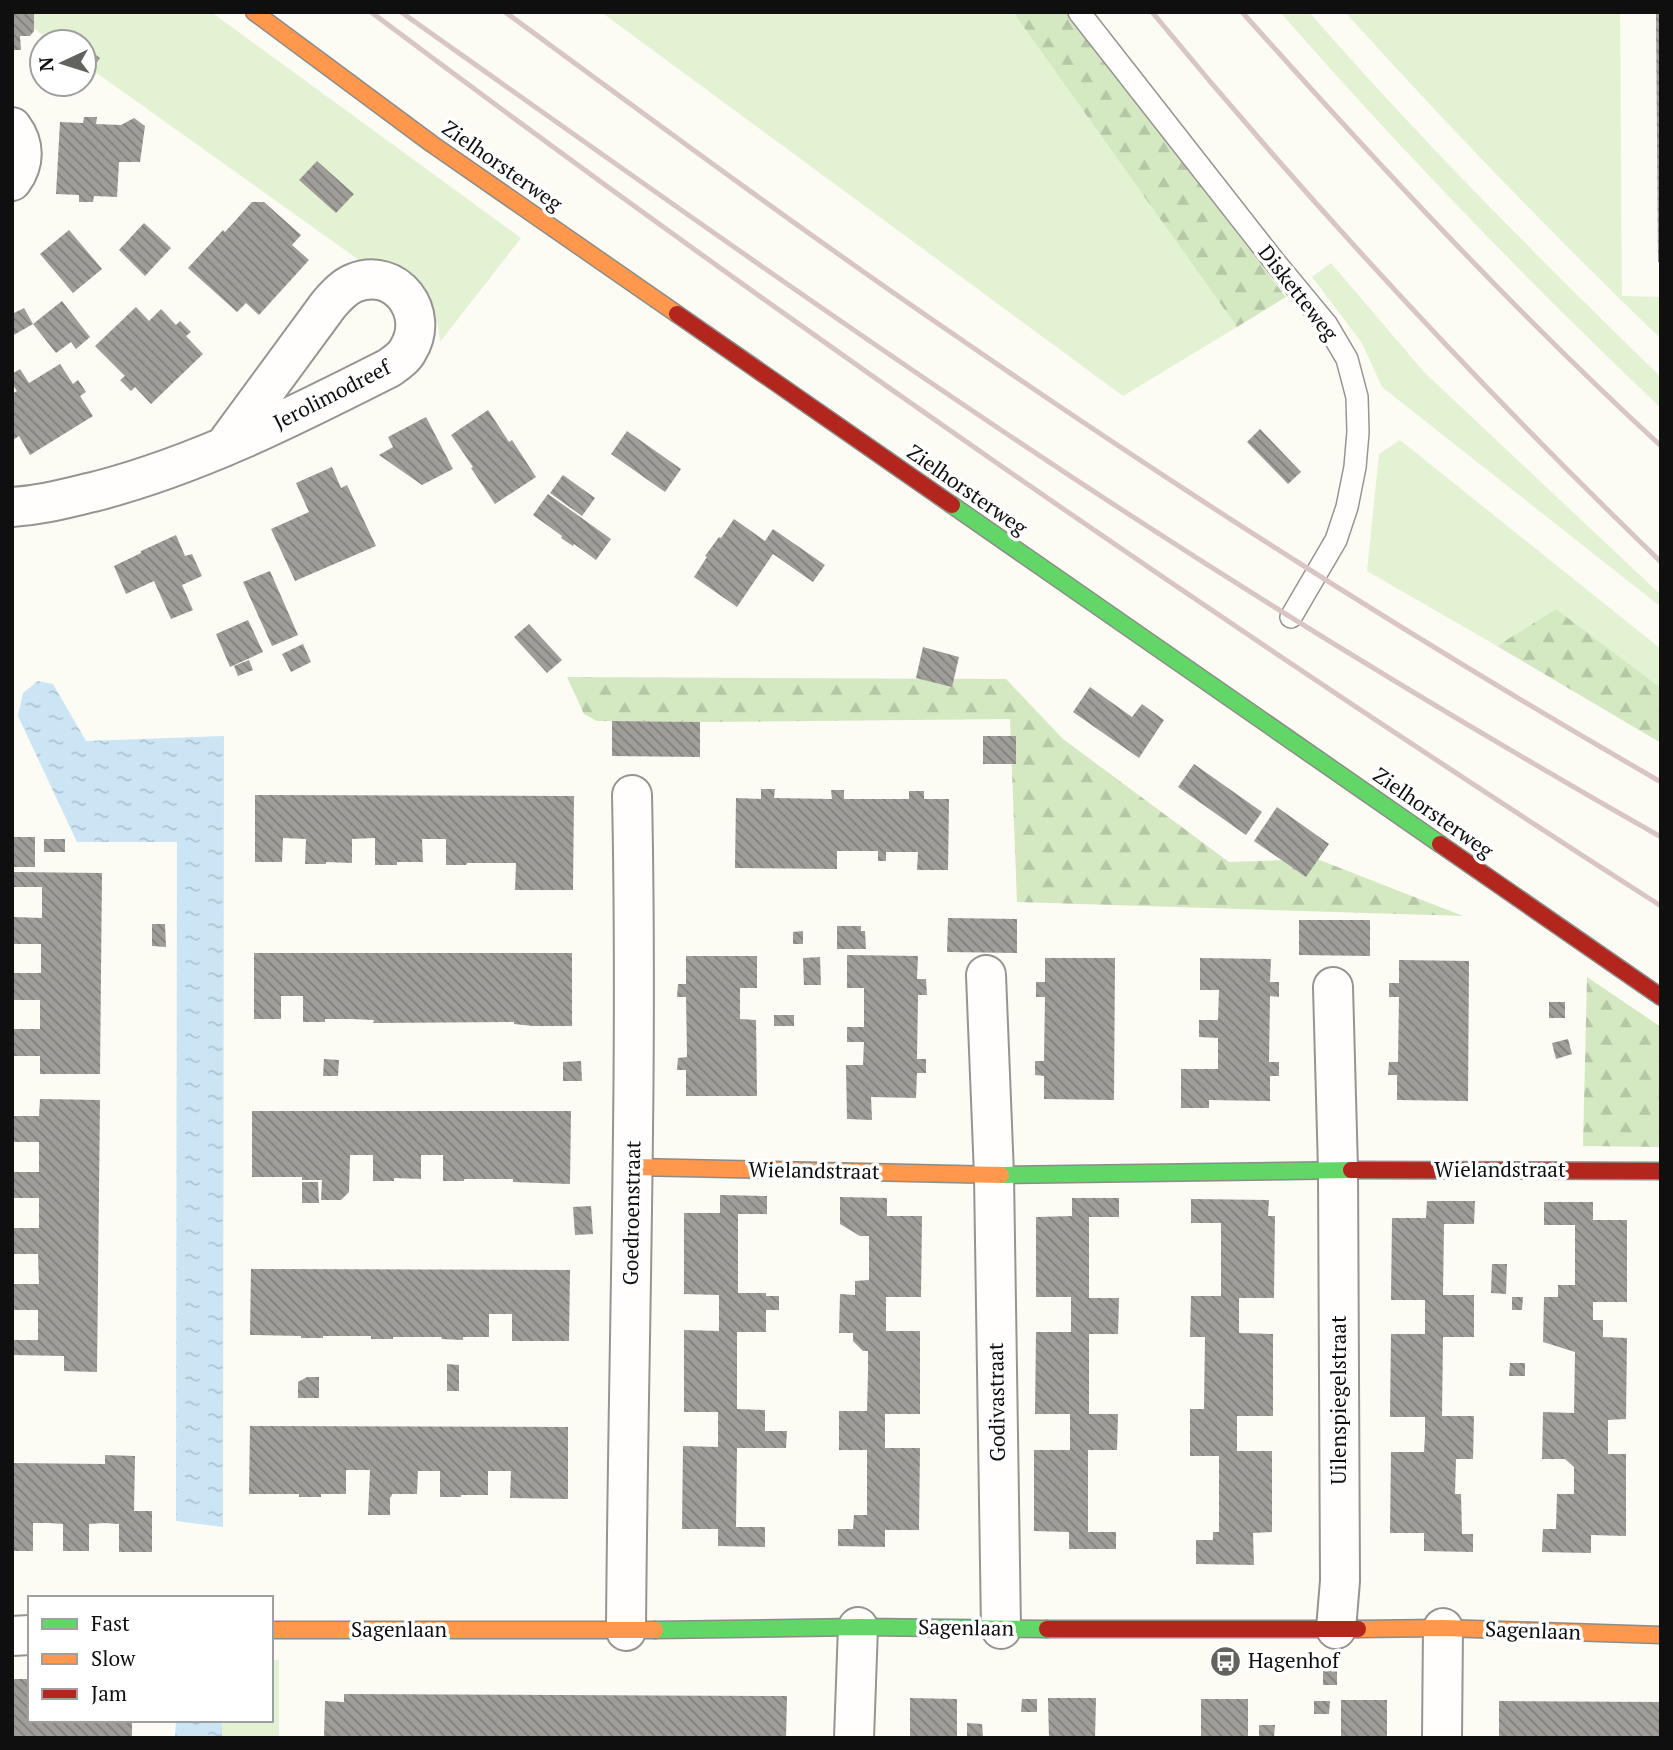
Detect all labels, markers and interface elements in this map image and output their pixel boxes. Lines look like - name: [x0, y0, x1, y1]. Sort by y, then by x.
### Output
- north arrow: [28, 28, 98, 98]
- text: N: [33, 56, 59, 72]
- street label: Zielhorsterweg: [437, 113, 569, 217]
- street label: Disketteweg: [1253, 239, 1346, 347]
- street label: Jerolimodreef: [268, 352, 396, 436]
- street label: Zielhorsterweg: [902, 437, 1034, 541]
- street label: Zielhorsterweg: [1368, 760, 1500, 864]
- street label: Goedroenstraat: [616, 1140, 646, 1286]
- street label: Wielandstraat: [748, 1155, 880, 1185]
- street label: Wielandstraat: [1434, 1155, 1566, 1183]
- street label: Uilenspiegelstraat: [1324, 1315, 1352, 1485]
- street label: Godivastraat: [981, 1342, 1011, 1462]
- legend: [28, 1596, 273, 1722]
- text: Fast: [91, 1609, 130, 1637]
- street label: Sagenlaan: [918, 1612, 1015, 1642]
- street label: Sagenlaan: [1485, 1614, 1582, 1646]
- street label: Sagenlaan: [351, 1615, 447, 1643]
- text: Slow: [91, 1644, 136, 1672]
- bus stop icon: Hagenhof: [1208, 1644, 1242, 1678]
- place label: Hagenhof: [1248, 1646, 1341, 1674]
- text: Jam: [91, 1679, 127, 1707]

